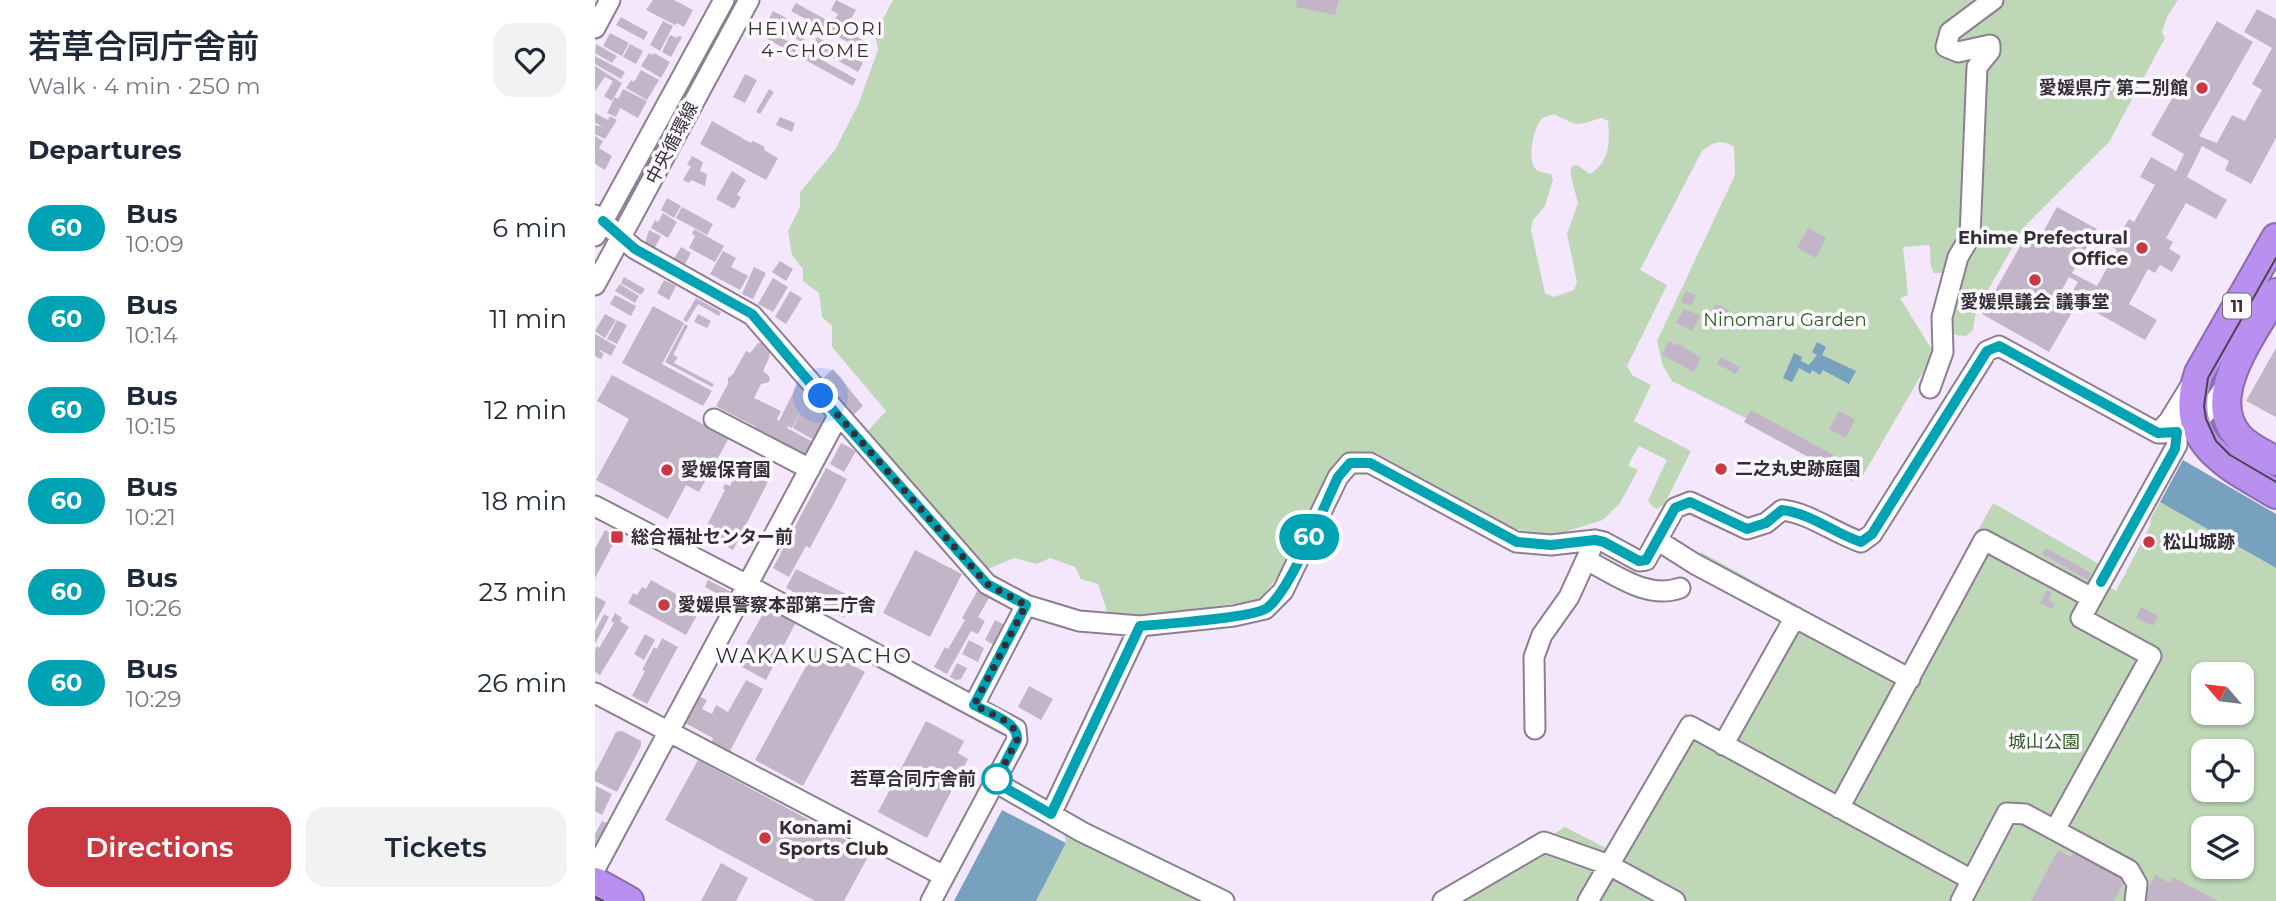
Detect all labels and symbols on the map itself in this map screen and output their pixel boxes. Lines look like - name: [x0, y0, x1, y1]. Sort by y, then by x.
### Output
- district label: HEIWADORI 4-CHOME: [748, 17, 884, 62]
- place label: 愛媛県庁 第二別館: [2039, 77, 2188, 99]
- marker: 愛媛県庁 第二別館: [2194, 80, 2210, 96]
- street label: 中央循環線: [641, 98, 703, 188]
- place label: Ehime Prefectural Office: [1958, 227, 2128, 270]
- marker: Ehime Prefectural Office: [2134, 240, 2150, 256]
- marker: 愛媛県議会 議事堂: [2027, 272, 2043, 288]
- place label: 愛媛県議会 議事堂: [1960, 291, 2110, 313]
- road number: 11: [2223, 294, 2251, 318]
- park label: Ninomaru Garden: [1703, 309, 1867, 331]
- your location: [803, 378, 838, 413]
- place label: 二之丸史跡庭園: [1735, 458, 1861, 480]
- place label: 愛媛保育園: [681, 459, 771, 481]
- marker: 二之丸史跡庭園: [1713, 461, 1729, 477]
- marker: 愛媛保育園: [659, 462, 675, 478]
- line badge: 60: [1277, 514, 1341, 560]
- place label: 総合福祉センター前: [631, 526, 793, 548]
- marker: 総合福祉センター前: [609, 529, 625, 545]
- place label: 松山城跡: [2163, 531, 2235, 553]
- marker: 松山城跡: [2141, 534, 2157, 550]
- place label: 愛媛県警察本部第二庁舎: [678, 594, 876, 616]
- marker: 愛媛県警察本部第二庁舎: [656, 597, 672, 613]
- district label: WAKAKUSACHO: [715, 643, 913, 668]
- north arrow: [2191, 662, 2254, 724]
- park label: 城山公園: [2008, 731, 2080, 753]
- marker: 若草合同庁舎前: [982, 764, 1012, 794]
- place label: 若草合同庁舎前: [850, 768, 976, 790]
- place label: Konami Sports Club: [779, 817, 888, 860]
- marker: Konami Sports Club: [757, 830, 773, 846]

